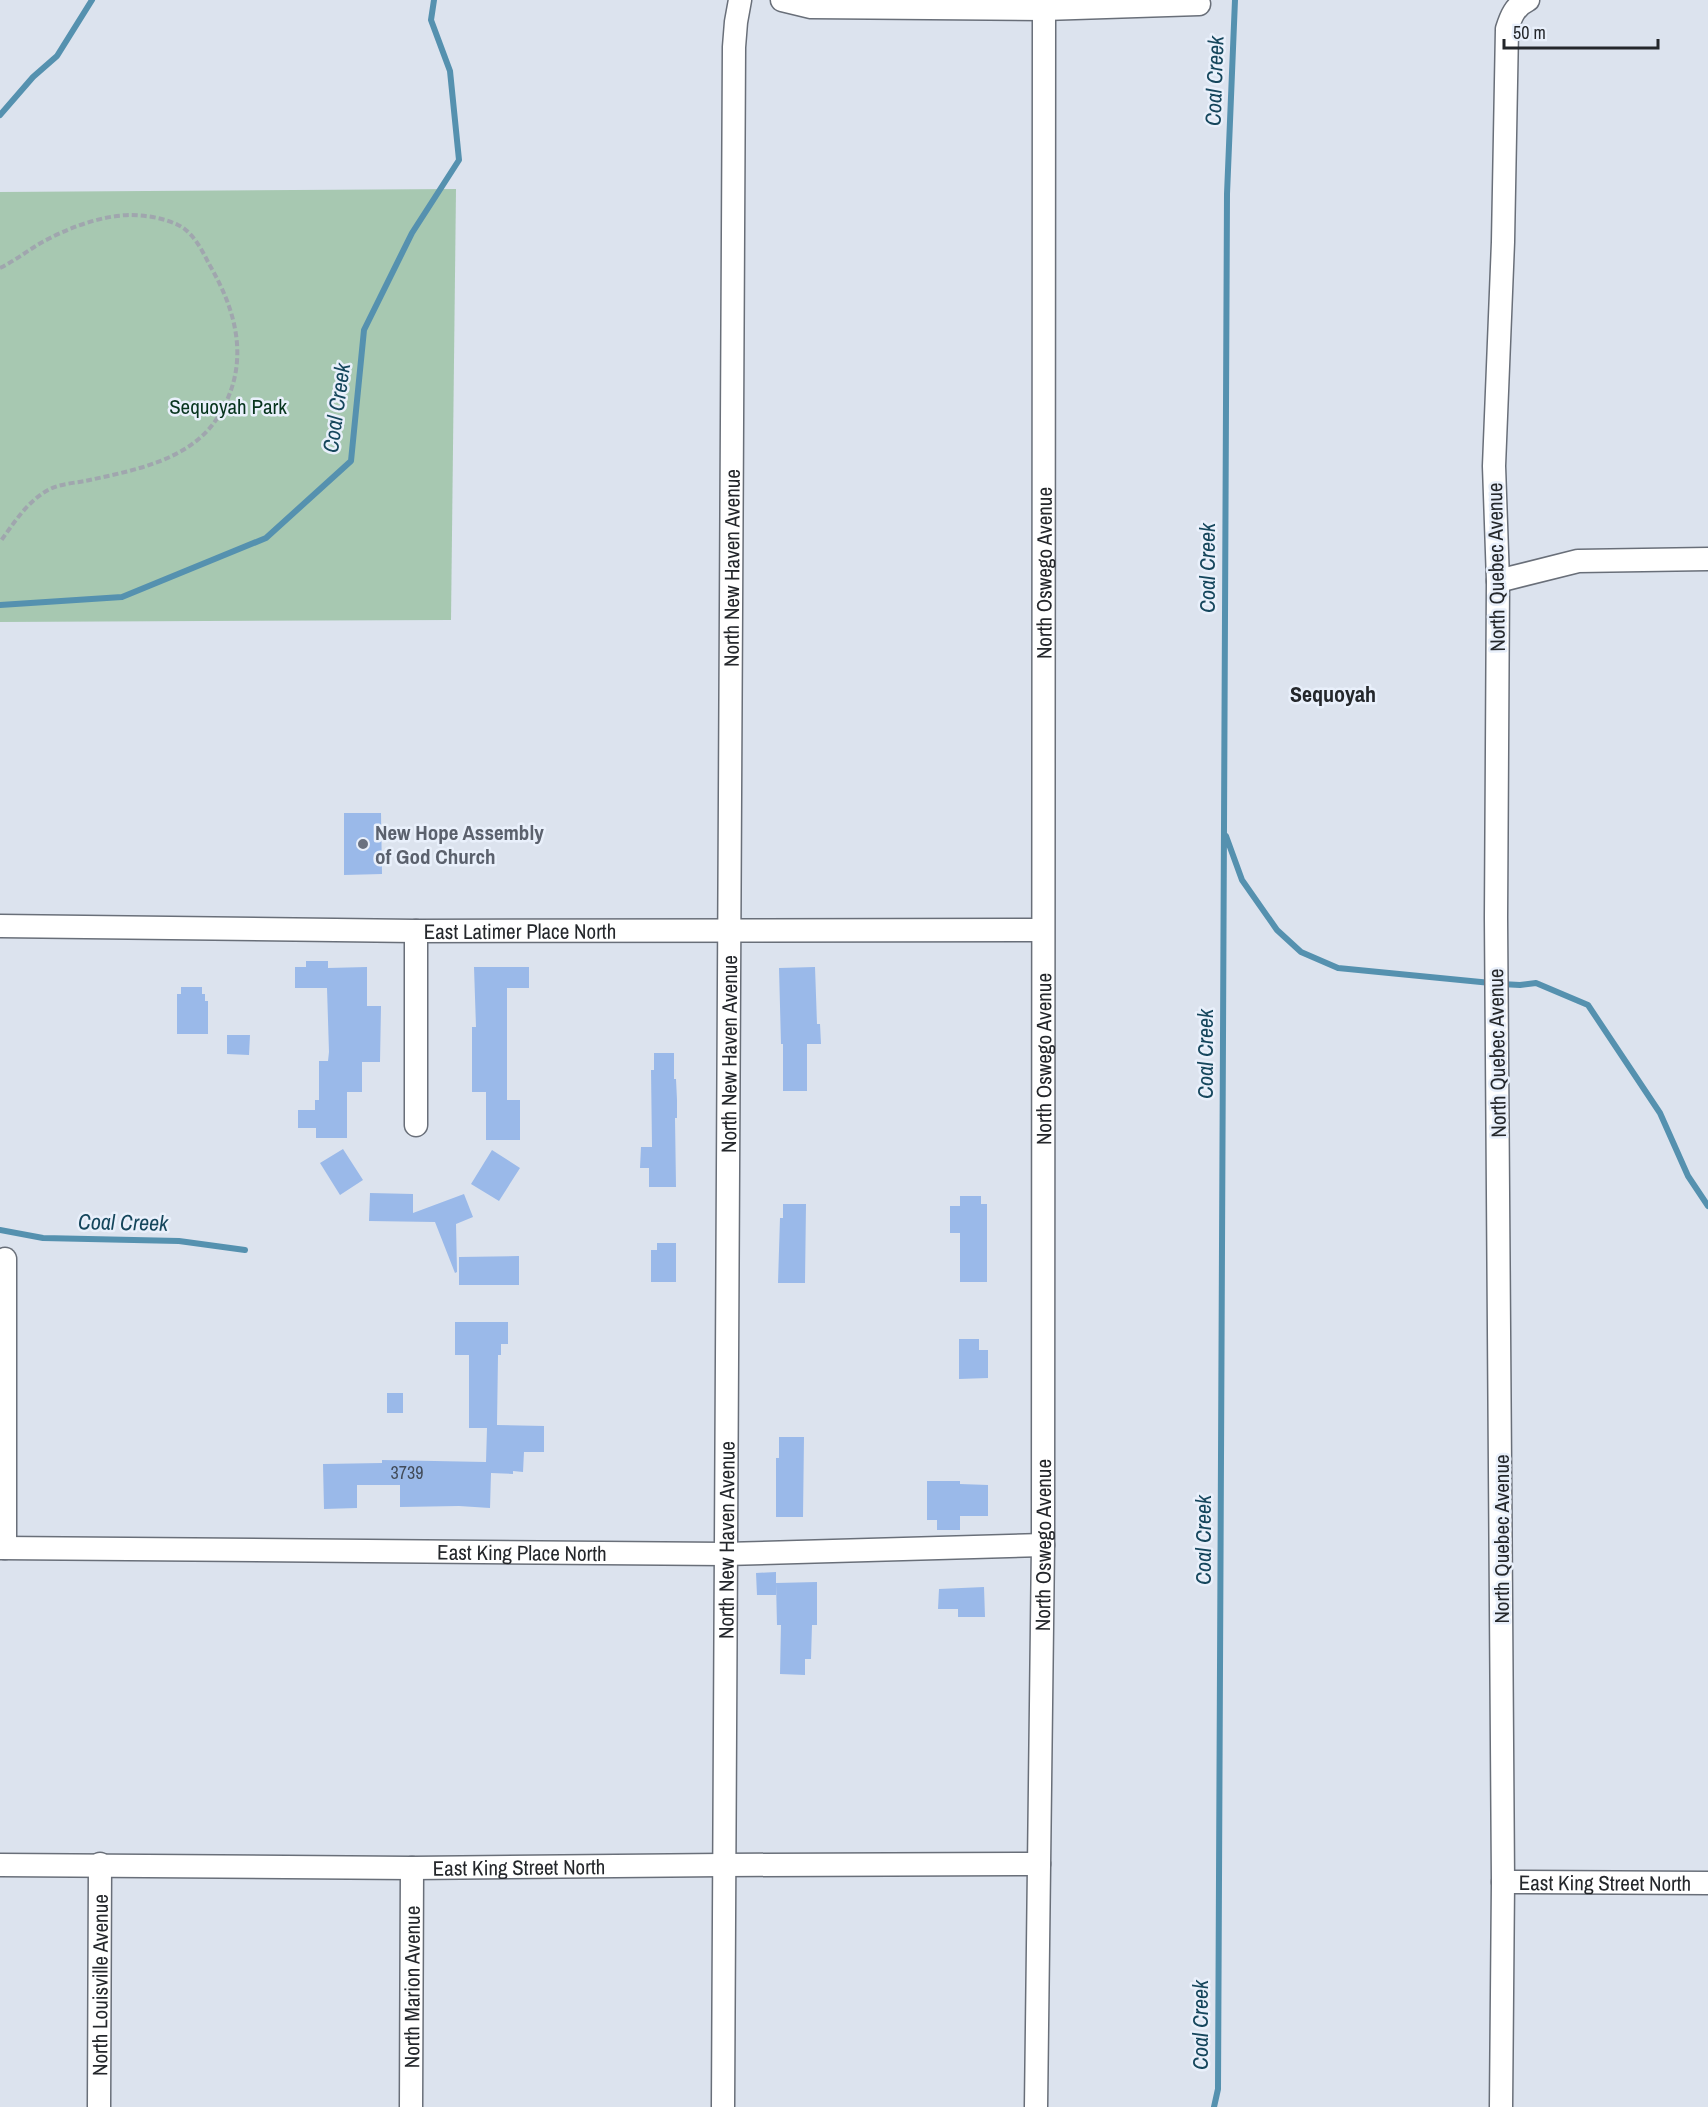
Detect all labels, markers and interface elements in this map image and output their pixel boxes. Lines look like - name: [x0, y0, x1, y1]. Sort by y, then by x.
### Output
- scale bar: [1504, 12, 1658, 50]
- text: 50 m: [1513, 20, 1546, 45]
- water label: Coal Creek: [1197, 34, 1231, 127]
- water label: Coal Creek: [315, 360, 357, 455]
- park label: Sequoyah Park: [169, 392, 287, 421]
- street label: North New Haven Avenue: [716, 469, 746, 667]
- street label: North Quebec Avenue: [1480, 482, 1512, 652]
- street label: North Oswego Avenue: [1029, 487, 1058, 659]
- water label: Coal Creek: [1192, 522, 1222, 613]
- district label: Sequoyah: [1290, 679, 1376, 709]
- place label: New Hope Assembly of God Church: [375, 818, 544, 871]
- marker: New Hope Assembly of God Church: [356, 837, 370, 851]
- street label: East Latimer Place North: [424, 916, 616, 945]
- street label: North New Haven Avenue: [714, 955, 744, 1153]
- street label: North Quebec Avenue: [1481, 968, 1513, 1138]
- street label: North Oswego Avenue: [1029, 973, 1058, 1145]
- water label: Coal Creek: [1190, 1008, 1220, 1099]
- water label: Coal Creek: [78, 1206, 169, 1238]
- street label: North New Haven Avenue: [711, 1441, 741, 1639]
- street label: North Quebec Avenue: [1487, 1454, 1516, 1624]
- street label: North Oswego Avenue: [1027, 1459, 1058, 1631]
- house number: 3739: [391, 1460, 423, 1485]
- water label: Coal Creek: [1188, 1494, 1218, 1585]
- street label: East King Place North: [437, 1537, 607, 1568]
- street label: East King Street North: [433, 1852, 605, 1882]
- street label: East King Street North: [1519, 1868, 1691, 1897]
- street label: North Louisville Avenue: [85, 1894, 114, 2076]
- street label: North Marion Avenue: [397, 1906, 426, 2068]
- water label: Coal Creek: [1185, 1979, 1215, 2070]

